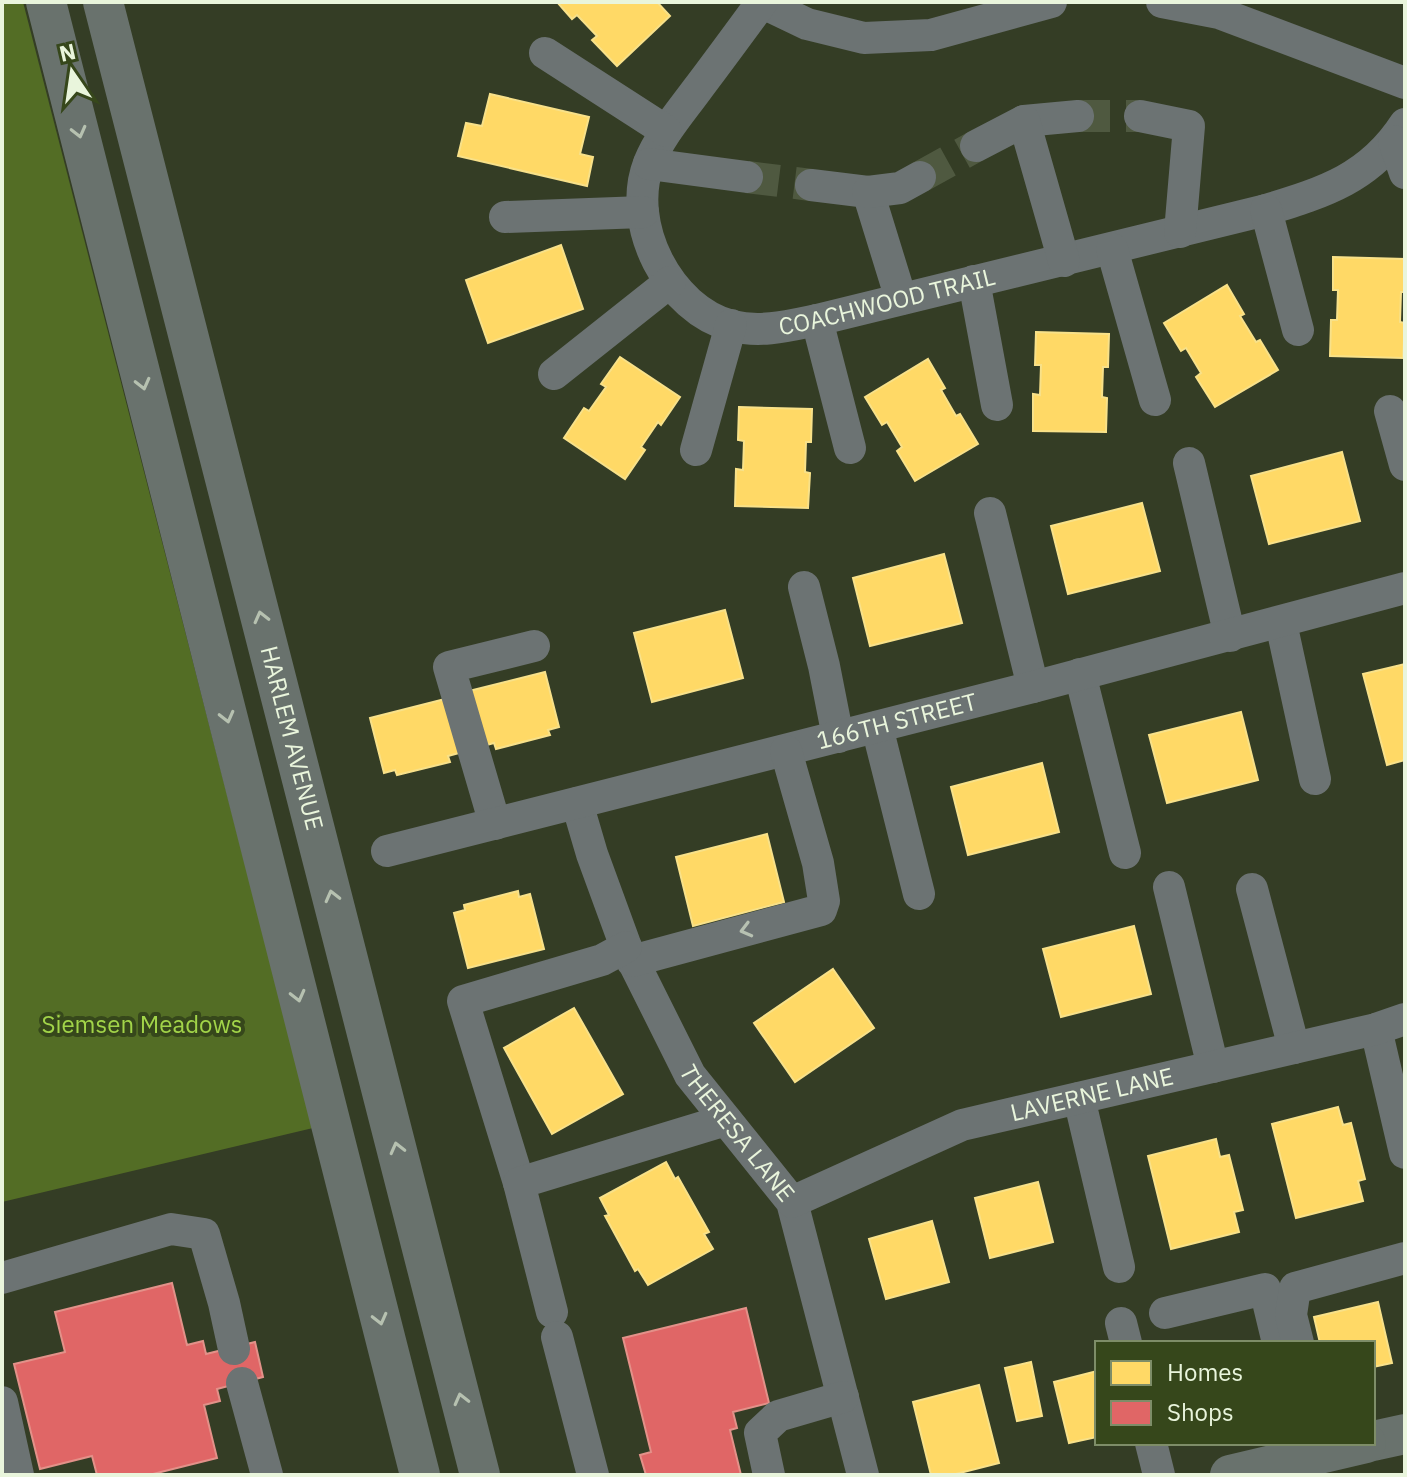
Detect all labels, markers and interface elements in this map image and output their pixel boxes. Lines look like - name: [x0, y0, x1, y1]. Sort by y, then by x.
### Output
- north arrow: [32, 32, 112, 112]
- text: N: [56, 36, 78, 68]
- one-way arrow: [69, 124, 86, 138]
- street label: COACHWOOD TRAIL: [776, 260, 998, 342]
- one-way arrow: [133, 376, 150, 390]
- one-way arrow: [253, 610, 270, 624]
- street label: HARLEM AVENUE: [253, 642, 331, 834]
- street label: 166TH STREET: [813, 685, 980, 756]
- one-way arrow: [218, 710, 235, 724]
- one-way arrow: [324, 889, 341, 903]
- one-way arrow: [739, 921, 753, 938]
- one-way arrow: [289, 989, 306, 1003]
- park label: Siemsen Meadows: [41, 1008, 243, 1040]
- street label: THERESA LANE: [672, 1059, 803, 1208]
- street label: LAVERNE LANE: [1007, 1060, 1176, 1128]
- one-way arrow: [389, 1141, 406, 1155]
- one-way arrow: [371, 1312, 388, 1326]
- legend: [1095, 1341, 1375, 1445]
- text: Homes: [1167, 1356, 1243, 1388]
- one-way arrow: [454, 1393, 471, 1407]
- text: Shops: [1167, 1396, 1234, 1428]

